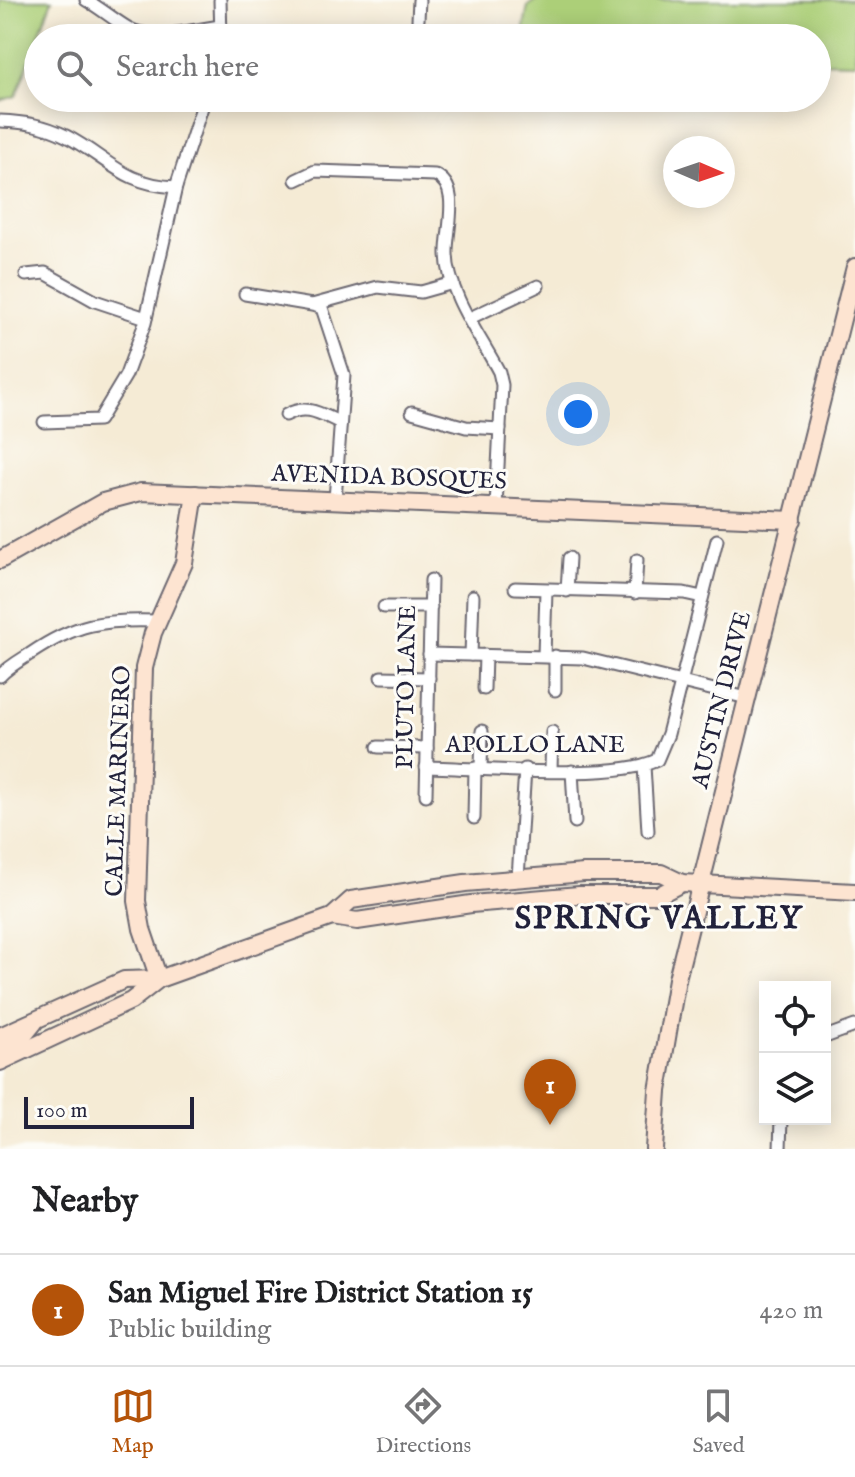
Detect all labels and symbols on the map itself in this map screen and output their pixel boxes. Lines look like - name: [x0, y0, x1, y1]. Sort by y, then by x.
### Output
- north arrow: [663, 136, 735, 208]
- your location: [558, 394, 598, 434]
- street label: AVENIDA BOSQUES: [270, 458, 507, 498]
- street label: PLUTO LANE: [390, 605, 424, 769]
- street label: AUSTIN DRIVE: [685, 608, 759, 793]
- street label: CALLE MARINERO: [99, 665, 139, 897]
- street label: APOLLO LANE: [444, 730, 625, 761]
- district label: SPRING VALLEY: [515, 899, 804, 940]
- pin: 1: [524, 1059, 576, 1125]
- scale bar: [24, 1093, 194, 1129]

